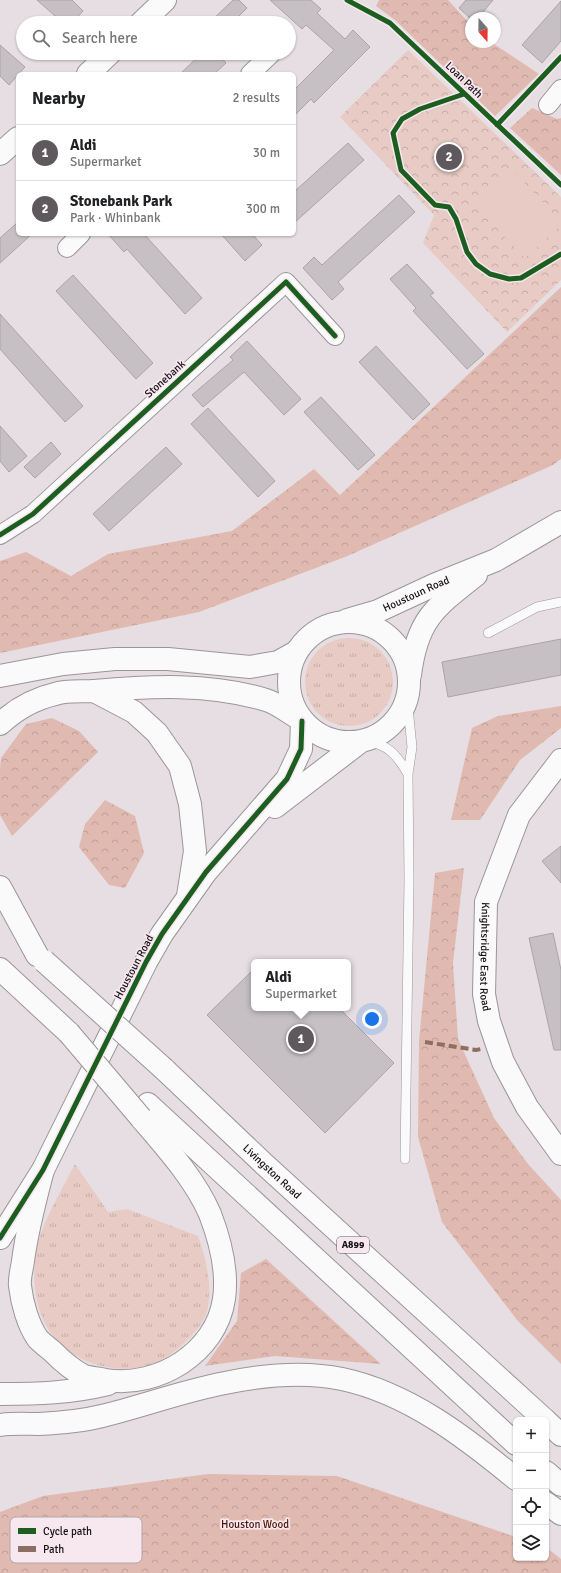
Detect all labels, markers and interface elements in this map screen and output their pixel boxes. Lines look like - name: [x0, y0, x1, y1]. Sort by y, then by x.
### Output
- north arrow: [465, 12, 501, 48]
- search box: [16, 16, 296, 60]
- icon: search: [30, 27, 52, 49]
- text: Search here: [62, 29, 138, 47]
- street label: Loan Path: [443, 59, 485, 101]
- text: Nearby: [32, 88, 85, 109]
- text: 2 results: [232, 90, 280, 106]
- text: Aldi: [70, 136, 97, 154]
- pin: 2: [436, 142, 462, 172]
- text: 1: [41, 145, 49, 161]
- text: 30 m: [253, 145, 280, 161]
- text: Supermarket: [70, 154, 142, 170]
- text: Stonebank Park: [70, 192, 172, 210]
- text: 2: [41, 201, 49, 217]
- text: 300 m: [246, 201, 280, 217]
- text: Park · Whinbank: [70, 210, 160, 226]
- street label: Stonebank: [142, 357, 188, 401]
- street label: Houstoun Road: [381, 573, 451, 614]
- street label: Knightsridge East Road: [477, 902, 494, 1012]
- street label: Houstoun Road: [111, 932, 157, 1002]
- popup: [251, 959, 351, 1011]
- text: Aldi: [265, 968, 292, 986]
- text: Supermarket: [265, 986, 337, 1002]
- your location: [362, 1009, 382, 1029]
- pin: 1: [288, 1024, 314, 1054]
- street label: Livingston Road: [241, 1141, 304, 1201]
- road number: A899: [337, 1237, 369, 1253]
- map controls: [513, 1417, 549, 1561]
- button: +: [513, 1417, 549, 1453]
- button: −: [513, 1453, 549, 1489]
- button: locate: [513, 1489, 549, 1525]
- legend: [10, 1517, 142, 1563]
- park label: Houston Wood: [221, 1518, 289, 1531]
- text: Cycle path: [43, 1525, 92, 1538]
- button: layers: [513, 1525, 549, 1561]
- text: Path: [43, 1543, 64, 1556]

